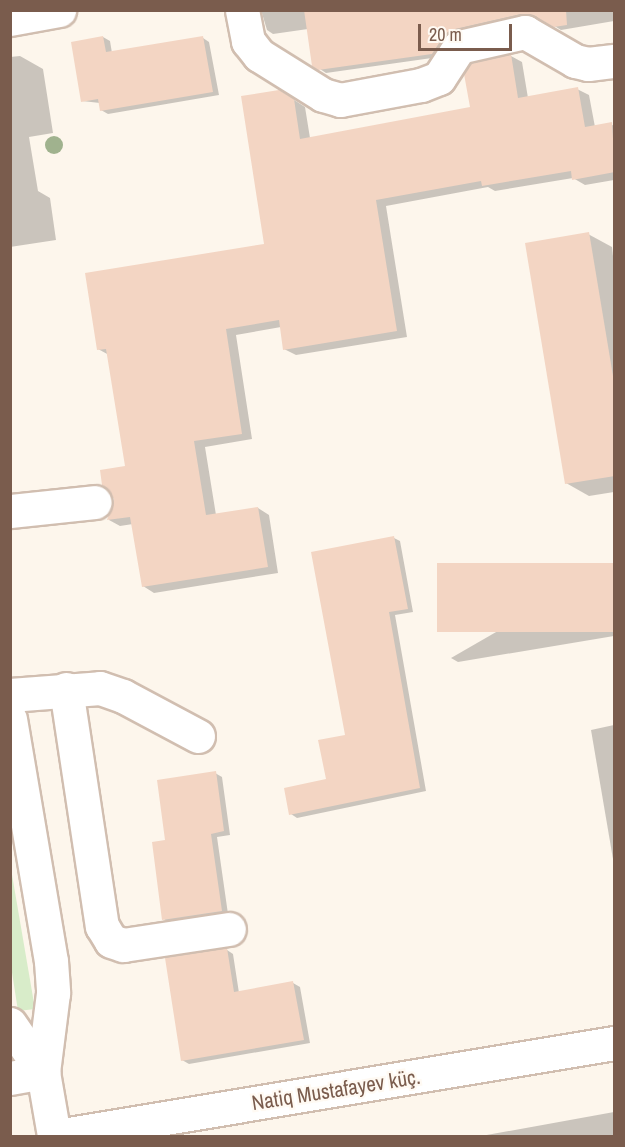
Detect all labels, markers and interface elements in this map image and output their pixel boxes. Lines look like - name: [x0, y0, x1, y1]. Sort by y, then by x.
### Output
- scale bar: [421, 12, 516, 50]
- text: 20 m: [429, 22, 462, 47]
- street label: Natiq Mustafayev küç.: [250, 1064, 422, 1116]

